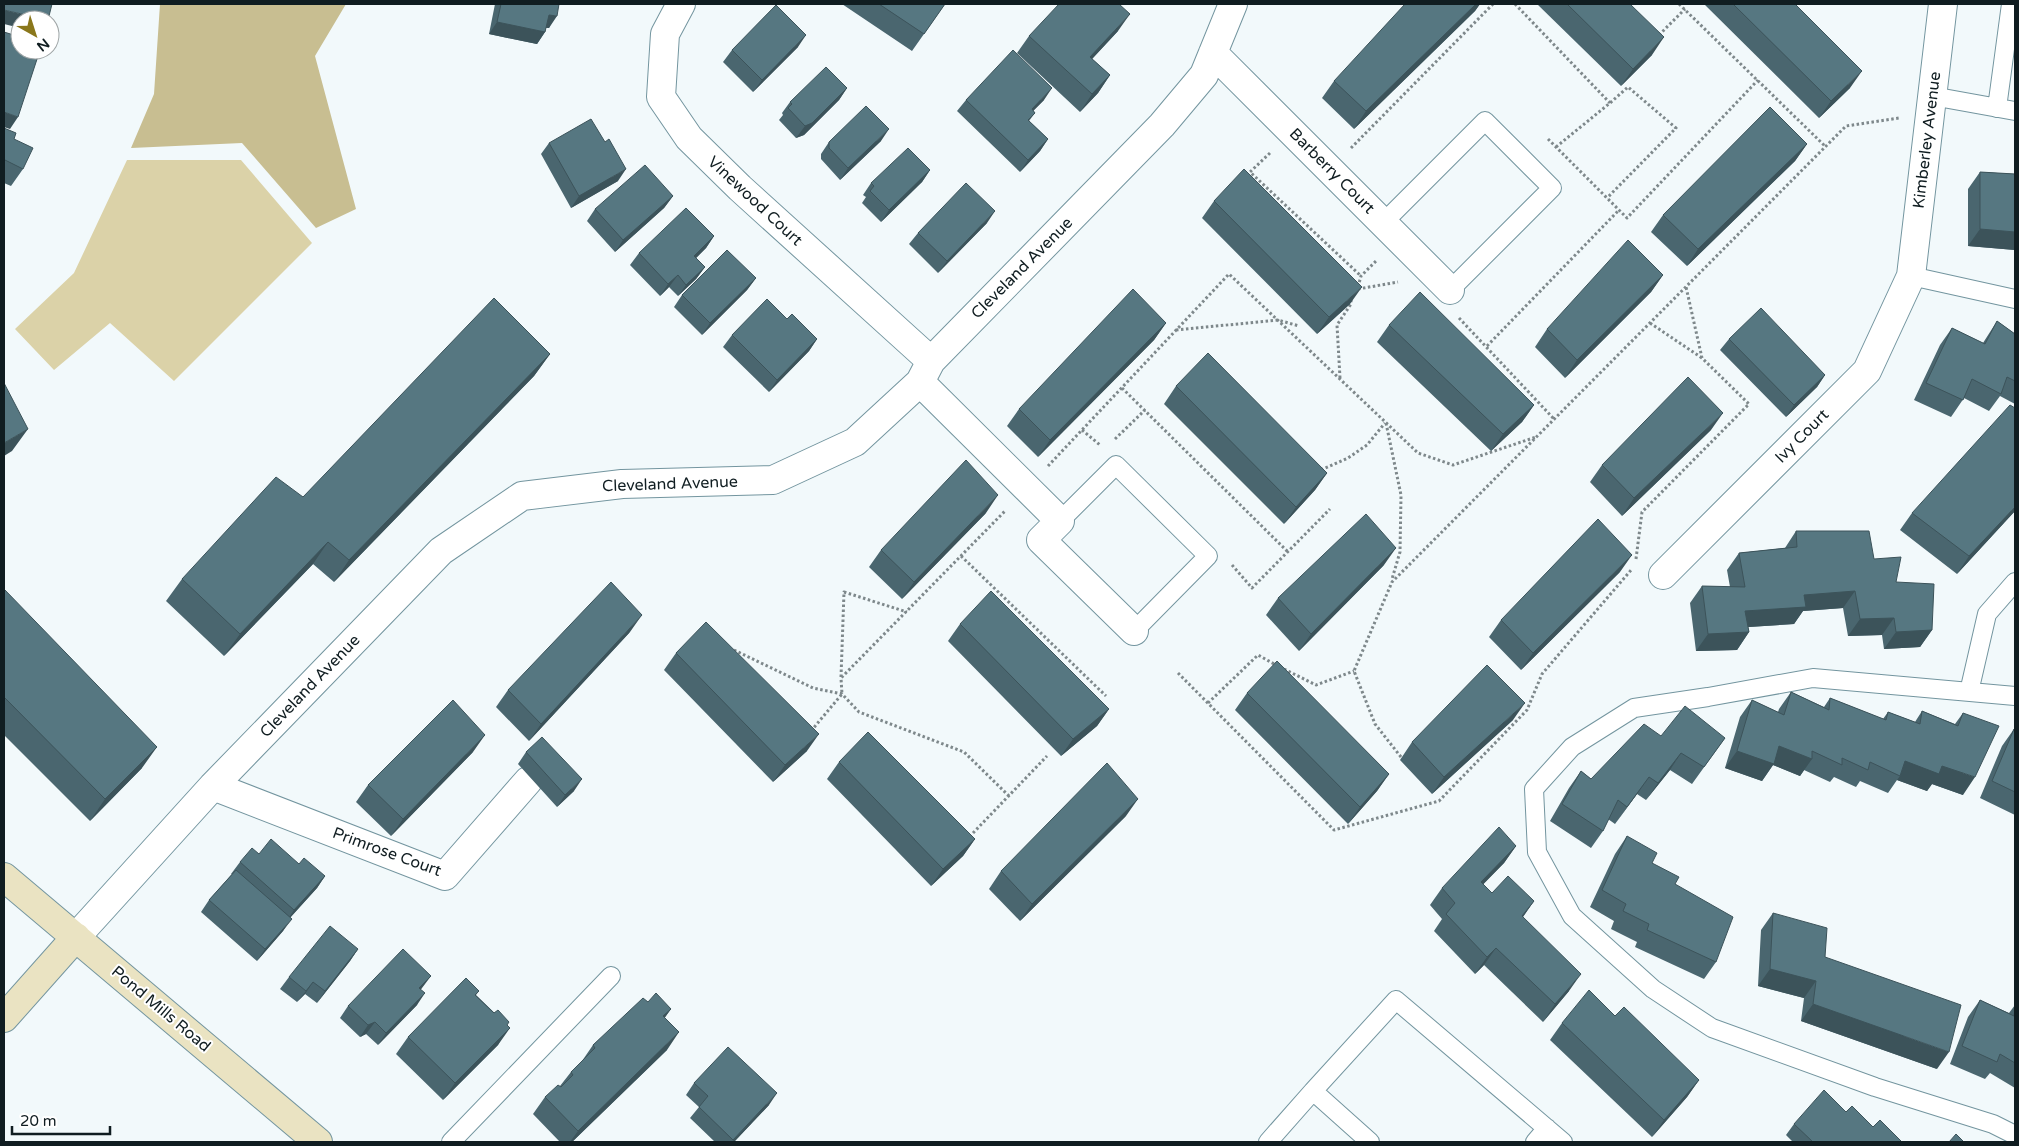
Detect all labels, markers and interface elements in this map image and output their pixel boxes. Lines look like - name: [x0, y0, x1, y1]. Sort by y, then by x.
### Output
- north arrow: [10, 10, 60, 60]
- text: N: [33, 35, 53, 55]
- street label: Kimberley Avenue: [1909, 70, 1945, 210]
- street label: Barberry Court: [1285, 124, 1379, 218]
- street label: Vinewood Court: [703, 152, 807, 250]
- street label: Cleveland Avenue: [967, 213, 1077, 323]
- street label: Ivy Court: [1771, 405, 1833, 467]
- street label: Cleveland Avenue: [602, 472, 738, 496]
- street label: Cleveland Avenue: [256, 630, 364, 742]
- street label: Primrose Court: [330, 823, 444, 881]
- street label: Pond Mills Road: [107, 962, 215, 1056]
- scale bar: [12, 1104, 110, 1136]
- text: 20 m: [20, 1112, 57, 1130]

